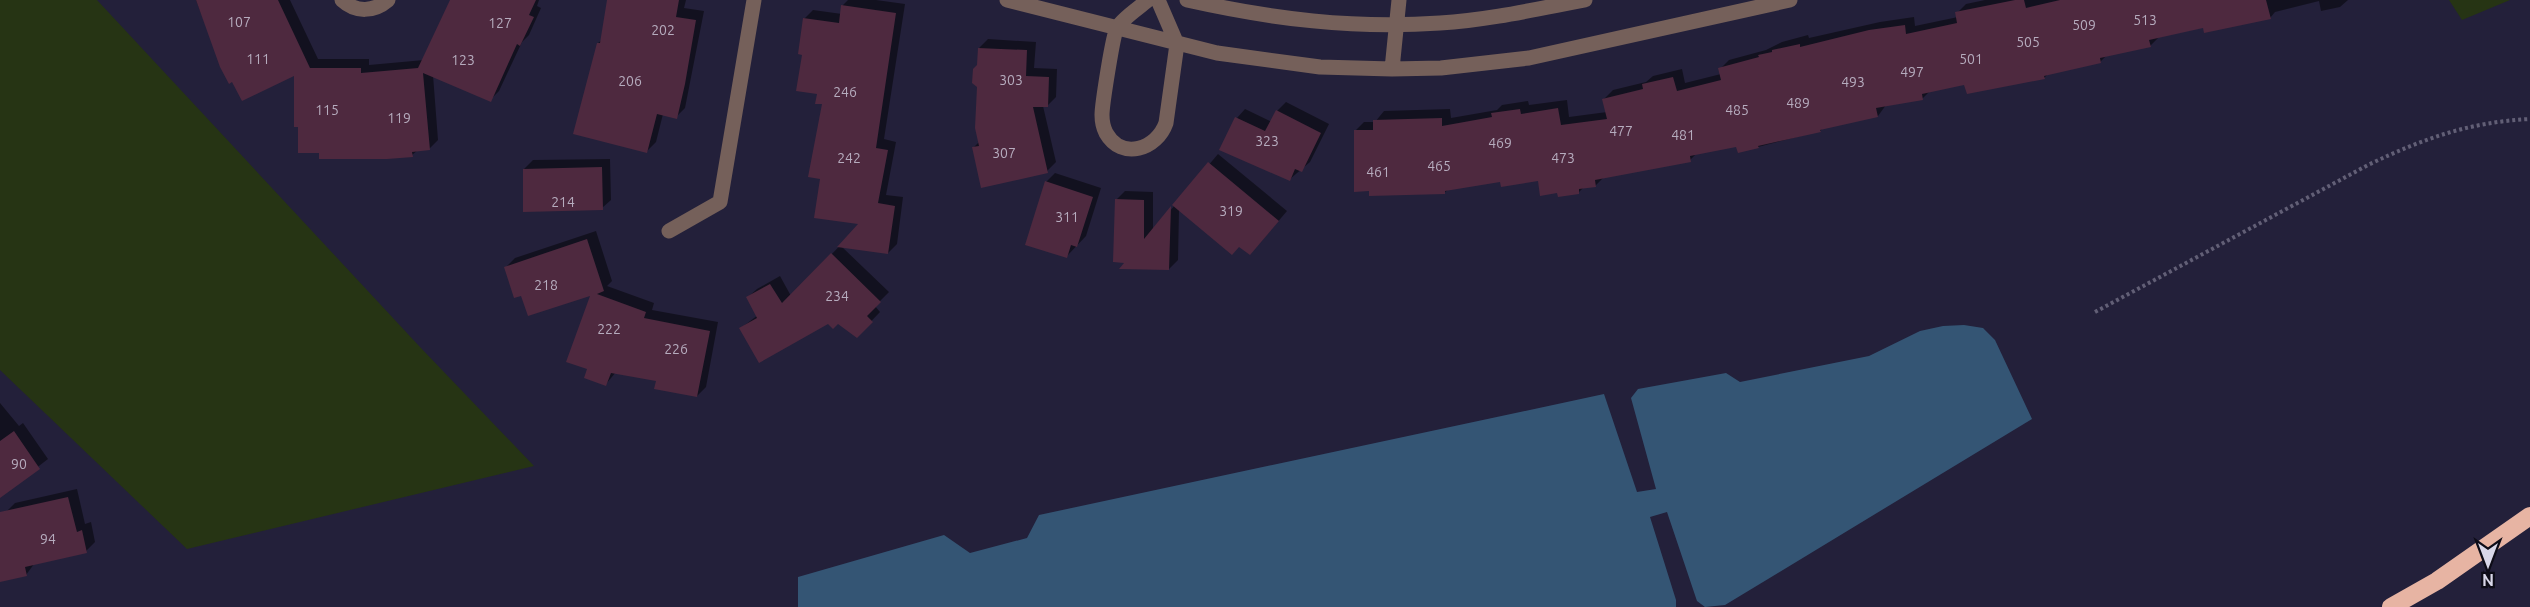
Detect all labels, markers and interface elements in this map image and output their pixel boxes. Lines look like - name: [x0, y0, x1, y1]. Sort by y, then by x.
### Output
- house number: 513: [2133, 12, 2157, 28]
- house number: 107: [227, 14, 251, 30]
- house number: 127: [488, 15, 512, 31]
- house number: 509: [2072, 17, 2096, 33]
- house number: 202: [651, 22, 675, 38]
- house number: 505: [2016, 34, 2040, 50]
- house number: 111: [246, 51, 270, 67]
- house number: 501: [1959, 51, 1983, 67]
- house number: 123: [451, 52, 475, 68]
- house number: 497: [1900, 64, 1924, 80]
- house number: 303: [999, 72, 1023, 88]
- house number: 206: [618, 73, 642, 89]
- house number: 493: [1841, 74, 1865, 90]
- house number: 246: [833, 84, 857, 100]
- house number: 489: [1786, 95, 1810, 111]
- house number: 115: [315, 102, 339, 118]
- house number: 485: [1725, 102, 1749, 118]
- house number: 119: [387, 110, 411, 126]
- house number: 477: [1609, 123, 1633, 139]
- house number: 481: [1671, 127, 1695, 143]
- house number: 323: [1255, 133, 1279, 149]
- house number: 469: [1488, 135, 1512, 151]
- house number: 307: [992, 145, 1016, 161]
- house number: 242: [837, 150, 861, 166]
- house number: 473: [1551, 150, 1575, 166]
- house number: 465: [1427, 158, 1451, 174]
- house number: 461: [1366, 164, 1390, 180]
- house number: 214: [551, 194, 575, 210]
- house number: 319: [1219, 203, 1243, 219]
- house number: 311: [1055, 209, 1079, 225]
- house number: 218: [534, 277, 558, 293]
- house number: 234: [825, 288, 849, 304]
- house number: 222: [597, 321, 621, 337]
- house number: 226: [664, 341, 688, 357]
- house number: 90: [11, 456, 27, 472]
- house number: 94: [40, 531, 56, 547]
- north arrow: [2458, 535, 2518, 595]
- text: N: [2482, 571, 2494, 589]

